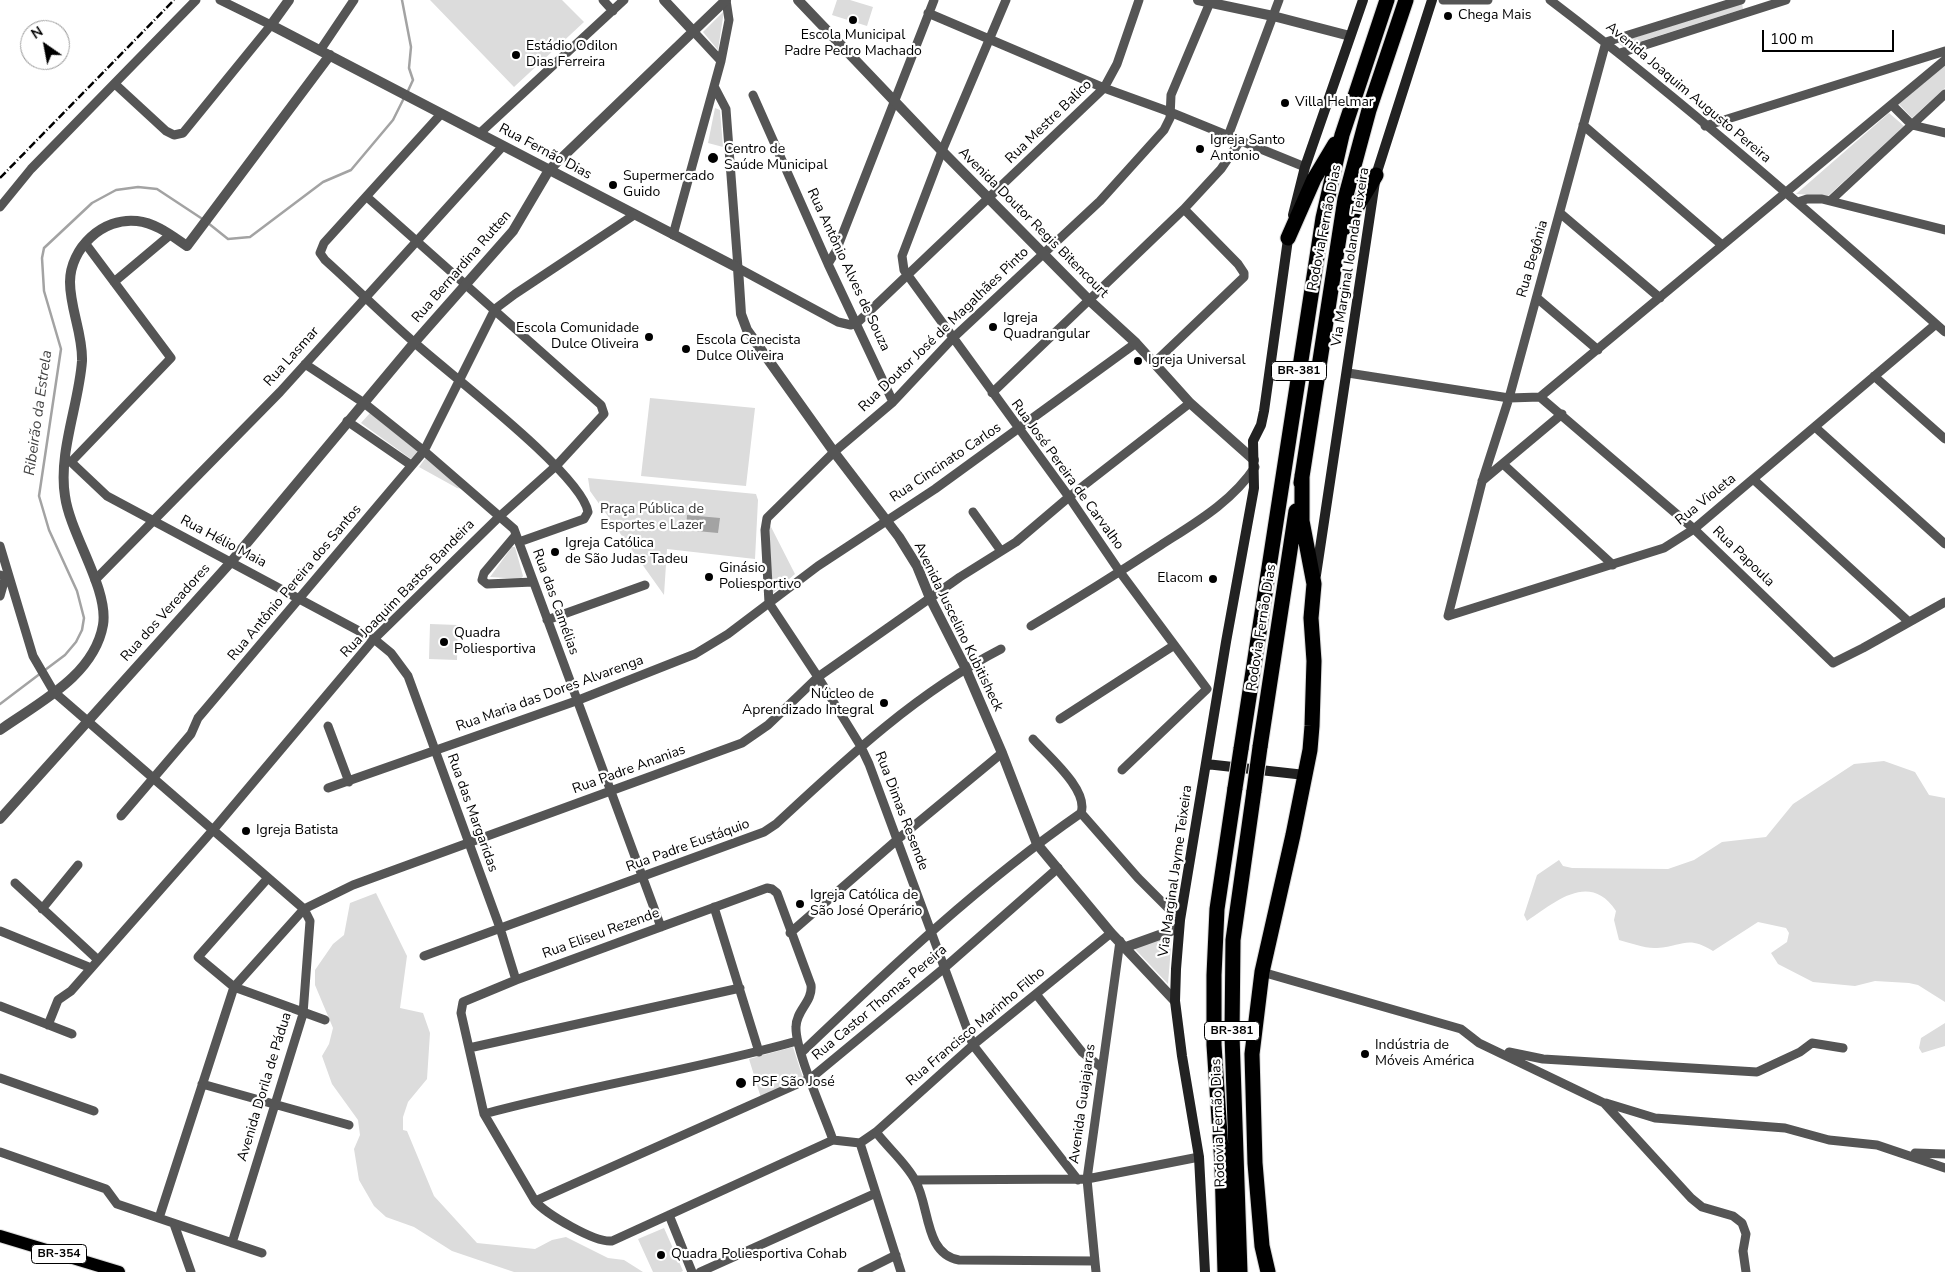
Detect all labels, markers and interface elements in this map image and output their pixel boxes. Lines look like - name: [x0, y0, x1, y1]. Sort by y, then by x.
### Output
- place label: Chega Mais: [1458, 8, 1531, 24]
- marker: Chega Mais: [1442, 10, 1454, 22]
- marker: Escola Municipal Padre Pedro Machado: [847, 14, 859, 26]
- street label: Avenida Joaquim Augusto Pereira: [1602, 19, 1774, 167]
- north arrow: [20, 20, 70, 70]
- scale bar: [1765, 20, 1898, 52]
- text: N: [28, 22, 47, 44]
- place label: Escola Municipal Padre Pedro Machado: [784, 28, 922, 60]
- text: 100 m: [1770, 29, 1814, 49]
- place label: Estádio Odilon Dias Ferreira: [526, 39, 618, 72]
- marker: Estádio Odilon Dias Ferreira: [510, 49, 522, 61]
- street label: Rua Mestre Balico: [1002, 77, 1096, 167]
- place label: Villa Helmar: [1295, 95, 1374, 111]
- marker: Villa Helmar: [1279, 97, 1291, 109]
- street label: Rua Fernão Dias: [496, 120, 594, 184]
- place label: Igreja Santo Antonio: [1210, 133, 1285, 166]
- place label: Centro de Saúde Municipal: [724, 142, 828, 174]
- marker: Igreja Santo Antonio: [1194, 143, 1206, 155]
- street label: Avenida Doutor Regis Bitencourt: [954, 144, 1112, 302]
- marker: Centro de Saúde Municipal: [706, 151, 720, 165]
- street label: Rodovia Fernão Dias: [1304, 163, 1346, 293]
- street label: Via Marginal Iolanda Teixeira: [1329, 166, 1373, 348]
- place label: Supermercado Guido: [623, 169, 714, 202]
- marker: Supermercado Guido: [607, 179, 619, 191]
- street label: Rua Antônio Alves de Souza: [803, 186, 893, 354]
- street label: Rua Bernardina Rutten: [409, 208, 515, 326]
- street label: Rua Begônia: [1514, 218, 1552, 300]
- street label: Rua Doutor José de Magalhães Pinto: [856, 244, 1032, 416]
- place label: Igreja Quadrangular: [1003, 311, 1090, 344]
- place label: Escola Comunidade Dulce Oliveira: [516, 321, 639, 354]
- marker: Igreja Quadrangular: [987, 321, 999, 333]
- street label: Rua Lasmar: [261, 324, 323, 390]
- marker: Escola Comunidade Dulce Oliveira: [643, 331, 655, 343]
- place label: Escola Cenecista Dulce Oliveira: [696, 333, 801, 366]
- marker: Escola Cenecista Dulce Oliveira: [680, 343, 692, 355]
- water label: Ribeirão da Estrela: [21, 349, 57, 477]
- place label: Igreja Universal: [1148, 353, 1246, 369]
- marker: Igreja Universal: [1132, 355, 1144, 367]
- road number: BR-381: [1272, 362, 1326, 381]
- street label: Rua José Pereira de Carvalho: [1007, 397, 1127, 553]
- street label: Rua Cincinato Carlos: [887, 420, 1005, 506]
- street label: Rua Violeta: [1672, 471, 1740, 529]
- street label: Rua Antônio Pereira dos Santos: [225, 501, 365, 665]
- park label: Praça Pública de Esportes e Lazer: [600, 502, 704, 534]
- street label: Rua Hélio Maia: [177, 512, 269, 572]
- street label: Rua Joaquim Bastos Bandeira: [338, 516, 478, 662]
- street label: Rua Papoula: [1709, 523, 1777, 591]
- place label: Igreja Católica de São Judas Tadeu: [565, 536, 688, 568]
- street label: Avenida Juscelino Kubitisheck: [910, 540, 1006, 714]
- marker: Igreja Católica de São Judas Tadeu: [549, 546, 561, 558]
- street label: Rua das Camélias: [528, 547, 582, 657]
- street label: Rua dos Vereadores: [118, 561, 214, 665]
- place label: Ginásio Poliesportivo: [719, 561, 801, 594]
- street label: Rodovia Fernão Dias: [1244, 563, 1280, 693]
- marker: Ginásio Poliesportivo: [703, 571, 715, 583]
- place label: Elacom: [1157, 571, 1203, 587]
- marker: Elacom: [1207, 573, 1219, 585]
- place label: Quadra Poliesportiva: [454, 626, 536, 658]
- marker: Quadra Poliesportiva: [438, 636, 450, 648]
- street label: Rua Maria das Dores Alvarenga: [454, 652, 646, 736]
- place label: Núcleo de Aprendizado Integral: [742, 687, 874, 720]
- marker: Núcleo de Aprendizado Integral: [878, 697, 890, 709]
- street label: Rua Padre Ananias: [570, 742, 688, 798]
- street label: Rua Dimas Resende: [871, 749, 931, 873]
- street label: Rua das Margaridas: [443, 752, 501, 874]
- street label: Via Marginal Jayme Teixeira: [1156, 784, 1196, 958]
- street label: Rua Padre Eustáquio: [624, 816, 752, 876]
- place label: Igreja Batista: [256, 823, 338, 839]
- marker: Igreja Batista: [240, 825, 252, 837]
- place label: Igreja Católica de São José Operário: [810, 888, 922, 920]
- marker: Igreja Católica de São José Operário: [794, 898, 806, 910]
- street label: Rua Eliseu Rezende: [540, 905, 662, 963]
- street label: Rua Castor Thomas Pereira: [809, 942, 951, 1064]
- street label: Rua Francisco Marinho Filho: [903, 964, 1049, 1090]
- street label: Avenida Dorila de Pádua: [234, 1010, 296, 1164]
- road number: BR-381: [1204, 1021, 1260, 1040]
- place label: Indústria de Móveis América: [1375, 1038, 1475, 1070]
- street label: Avenida Guajajaras: [1066, 1043, 1100, 1165]
- marker: Indústria de Móveis América: [1359, 1048, 1371, 1060]
- street label: Rodovia Fernão Dias: [1208, 1058, 1230, 1188]
- place label: PSF São José: [752, 1075, 835, 1091]
- marker: PSF São José: [734, 1076, 748, 1090]
- road number: BR-354: [32, 1244, 86, 1264]
- place label: Quadra Poliesportiva Cohab: [671, 1247, 847, 1263]
- marker: Quadra Poliesportiva Cohab: [655, 1249, 667, 1261]

